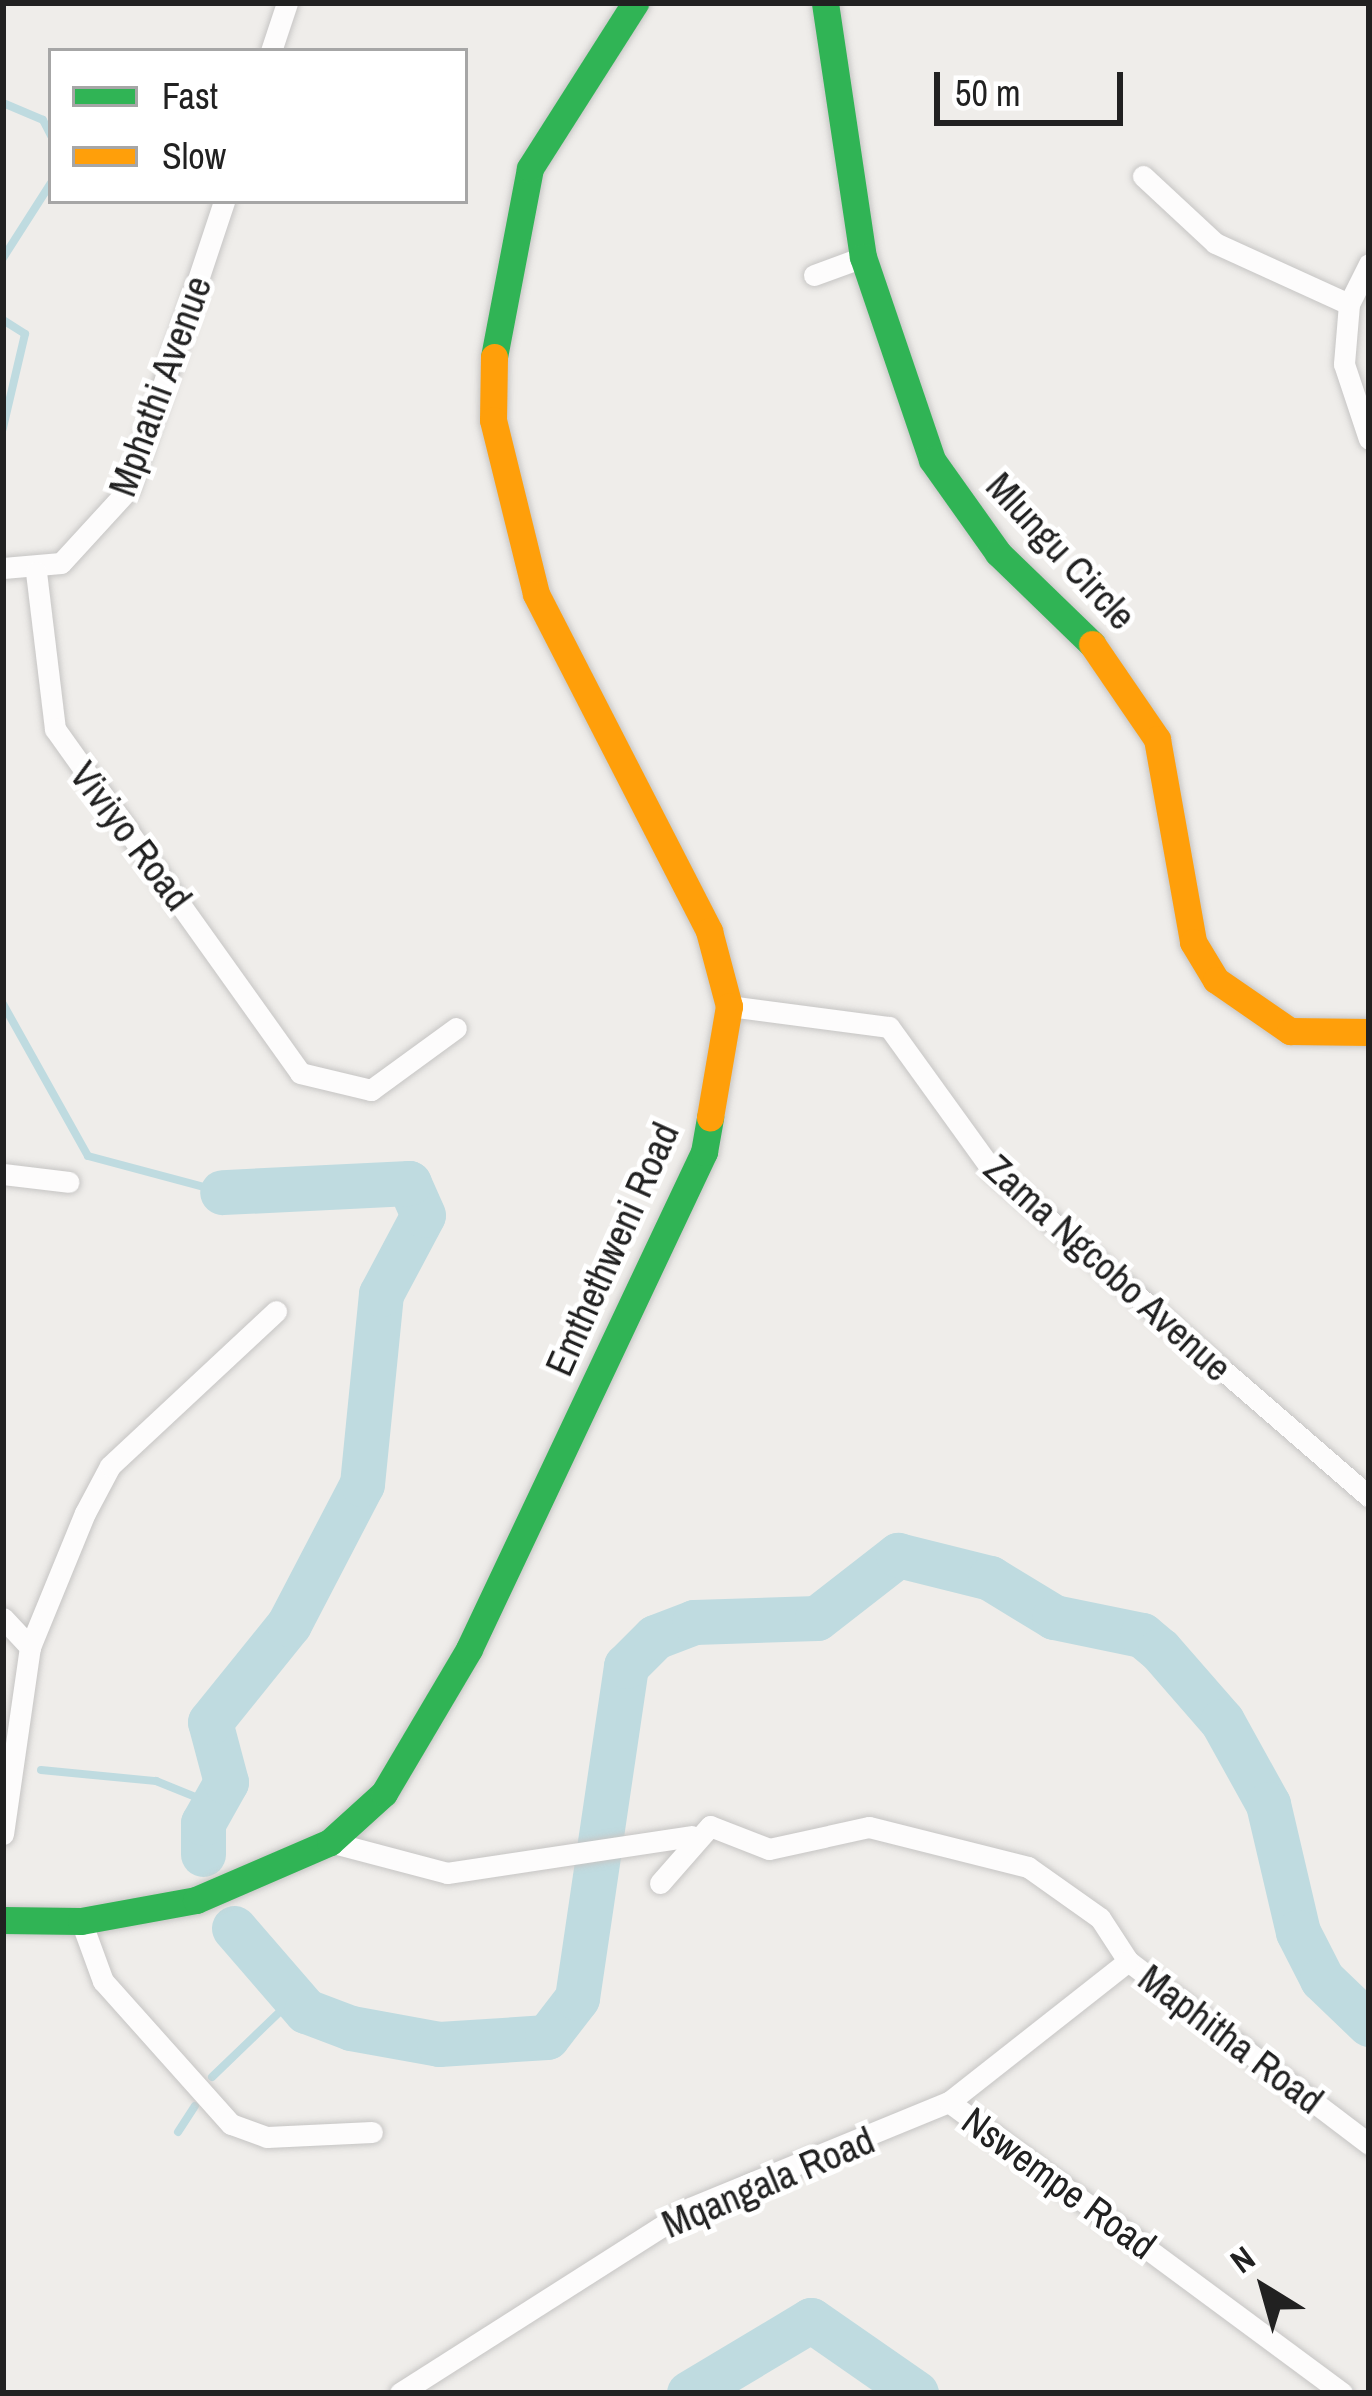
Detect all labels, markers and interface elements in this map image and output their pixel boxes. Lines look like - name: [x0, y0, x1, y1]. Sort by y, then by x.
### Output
- legend: [48, 48, 468, 204]
- scale bar: [940, 48, 1129, 122]
- text: 50 m: [955, 69, 1021, 117]
- text: Fast: [162, 72, 218, 120]
- text: Slow: [162, 132, 226, 180]
- street label: Mphathi Avenue: [98, 269, 222, 503]
- street label: Mlungu Circle: [977, 463, 1145, 639]
- street label: Viviyo Road: [60, 753, 202, 919]
- street label: Emthethweni Road: [535, 1115, 689, 1383]
- street label: Zama Ngcobo Avenue: [974, 1144, 1242, 1392]
- street label: Maphitha Road: [1130, 1955, 1332, 2123]
- street label: Nswempe Road: [953, 2097, 1165, 2269]
- street label: Mqangala Road: [655, 2116, 881, 2248]
- north arrow: [1204, 2228, 1324, 2348]
- text: N: [1221, 2236, 1263, 2283]

